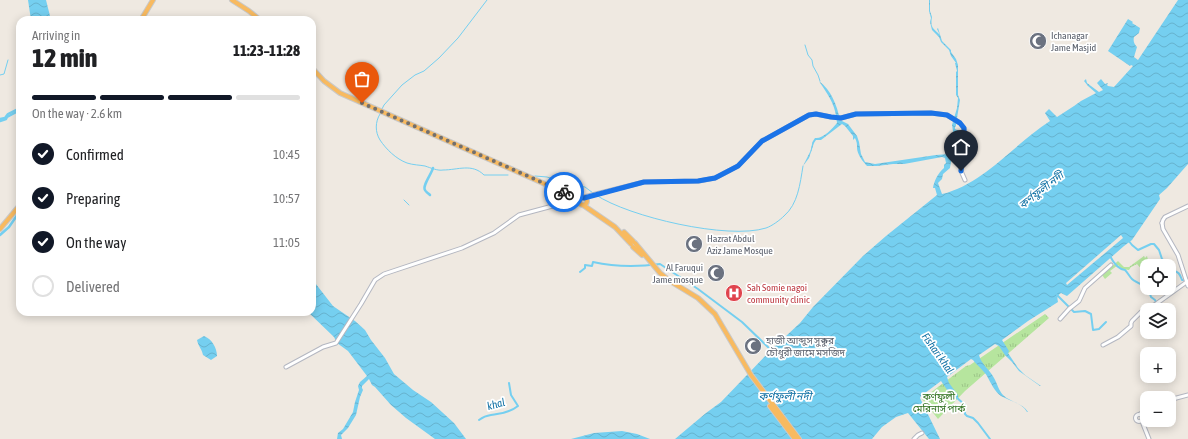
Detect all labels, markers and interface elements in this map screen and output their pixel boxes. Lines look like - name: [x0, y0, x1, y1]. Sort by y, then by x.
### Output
- text: Arriving in: [32, 28, 80, 43]
- place label: Ichanagar Jame Masjid: [1051, 30, 1096, 53]
- mosque icon: Ichanagar Jame Masjid: [1028, 31, 1048, 51]
- text: 11:23–11:28: [233, 42, 300, 59]
- text: 12 min: [32, 43, 97, 73]
- pin: [345, 62, 379, 103]
- icon: bag: [351, 68, 373, 90]
- text: On the way · 2.6 km: [32, 106, 122, 121]
- pin: [944, 130, 978, 171]
- icon: home: [950, 136, 972, 158]
- icon: check: [32, 143, 54, 165]
- text: Confirmed: [66, 146, 124, 163]
- text: 10:45: [273, 147, 300, 162]
- water label: কর্ণফুলী নদী: [1016, 167, 1068, 212]
- courier: [544, 172, 584, 212]
- icon: bike: [553, 181, 575, 203]
- icon: check: [32, 187, 54, 209]
- text: Preparing: [66, 190, 120, 207]
- text: 10:57: [273, 191, 300, 206]
- icon: check: [32, 231, 54, 253]
- place label: Hazrat Abdul Aziz Jame Mosque: [707, 233, 773, 256]
- text: On the way: [66, 234, 127, 251]
- mosque icon: Hazrat Abdul Aziz Jame Mosque: [684, 234, 704, 254]
- text: 11:05: [273, 235, 300, 250]
- map controls: [1140, 259, 1176, 427]
- button: locate: [1140, 259, 1176, 295]
- place label: Al Faruqui Jame mosque: [653, 262, 703, 285]
- mosque icon: Al Faruqui Jame mosque: [706, 263, 726, 283]
- text: Delivered: [66, 278, 120, 295]
- place label: Sah Somie nagoi community clinic: [747, 282, 810, 305]
- hospital icon: Sah Somie nagoi community clinic: [724, 283, 744, 303]
- button: layers: [1140, 303, 1176, 339]
- water label: Fishari khal: [920, 330, 956, 376]
- place label: হাজী আব্দুস সুক্কুর চৌধুরী জামে মসজিদ: [765, 335, 846, 359]
- mosque icon: হাজী আব্দুস সুক্কুর চৌধুরী জামে মসজিদ: [743, 336, 763, 356]
- button: +: [1140, 347, 1176, 383]
- water label: কর্ণফুলী নদী: [759, 389, 814, 403]
- park label: কর্ণফুলী মেরিনার্স পার্ক: [913, 391, 966, 414]
- button: −: [1140, 391, 1176, 427]
- water label: khal: [486, 396, 506, 412]

